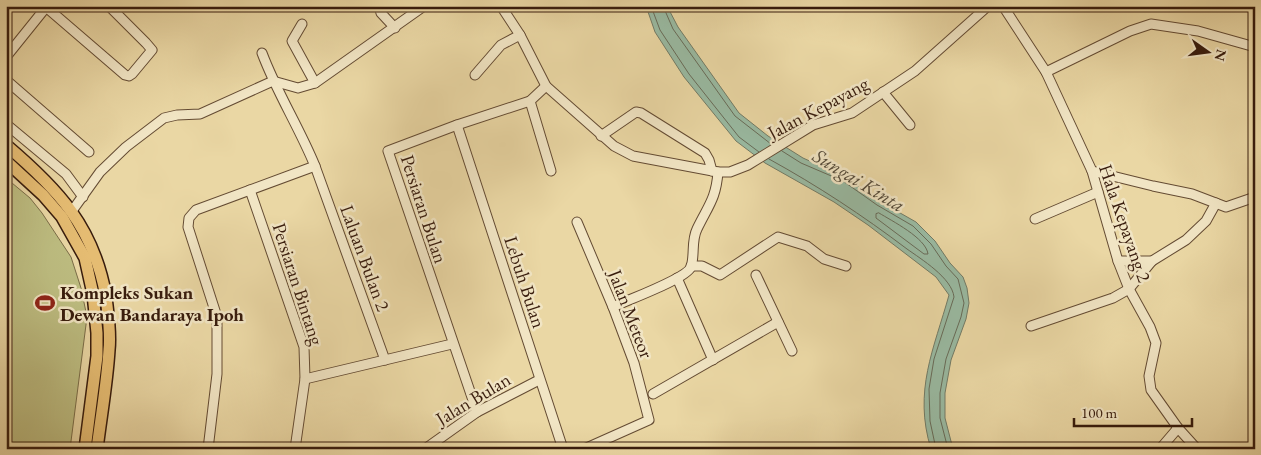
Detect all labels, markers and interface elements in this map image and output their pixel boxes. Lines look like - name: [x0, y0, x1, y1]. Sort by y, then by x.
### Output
- north arrow: [1184, 28, 1234, 78]
- text: N: [1210, 47, 1231, 63]
- street label: Jalan Kepayang: [761, 71, 874, 146]
- water label: Sungai Kinta: [807, 142, 910, 218]
- street label: Persiaran Bulan: [395, 152, 453, 266]
- street label: Hala Kepayang 2: [1093, 161, 1157, 285]
- street label: Laluan Bulan 2: [334, 202, 396, 314]
- street label: Persiaran Bintang: [266, 220, 330, 349]
- street label: Lebuh Bulan: [498, 233, 552, 331]
- street label: Jalan Meteor: [602, 264, 660, 363]
- place label: Kompleks Sukan Dewan Bandaraya Ipoh: [60, 280, 244, 327]
- sports icon: Kompleks Sukan Dewan Bandaraya Ipoh: [34, 292, 56, 314]
- street label: Jalan Bulan: [429, 367, 515, 432]
- scale bar: [1074, 395, 1191, 427]
- text: 100 m: [1081, 403, 1118, 422]

